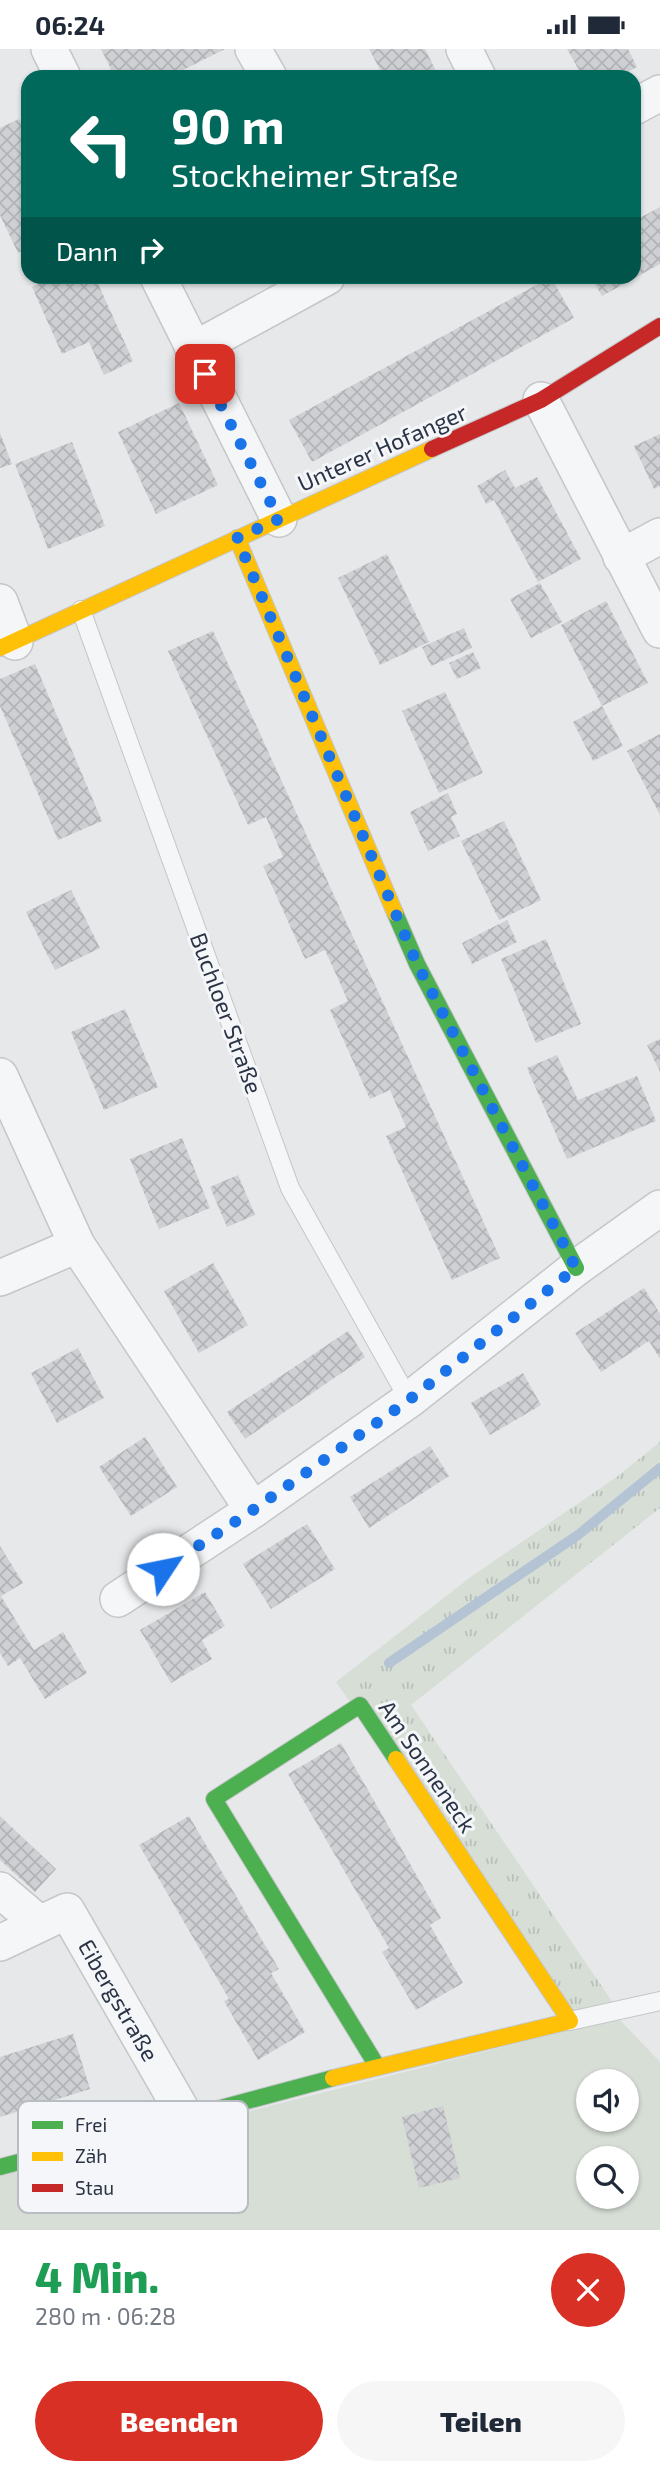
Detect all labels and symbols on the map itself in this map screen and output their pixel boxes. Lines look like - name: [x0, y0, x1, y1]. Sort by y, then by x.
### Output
- pin: [175, 344, 235, 404]
- street label: Unterer Hofanger: [293, 397, 471, 497]
- street label: Buchloer Straße: [185, 929, 269, 1097]
- position arrow: [126, 1532, 200, 1606]
- street label: Am Sonneneck: [374, 1695, 483, 1838]
- street label: Eibergstraße: [73, 1934, 165, 2066]
- legend: [18, 2101, 248, 2213]
- text: Frei: [75, 2113, 107, 2136]
- text: Zäh: [75, 2144, 107, 2167]
- text: Stau: [75, 2176, 114, 2199]

